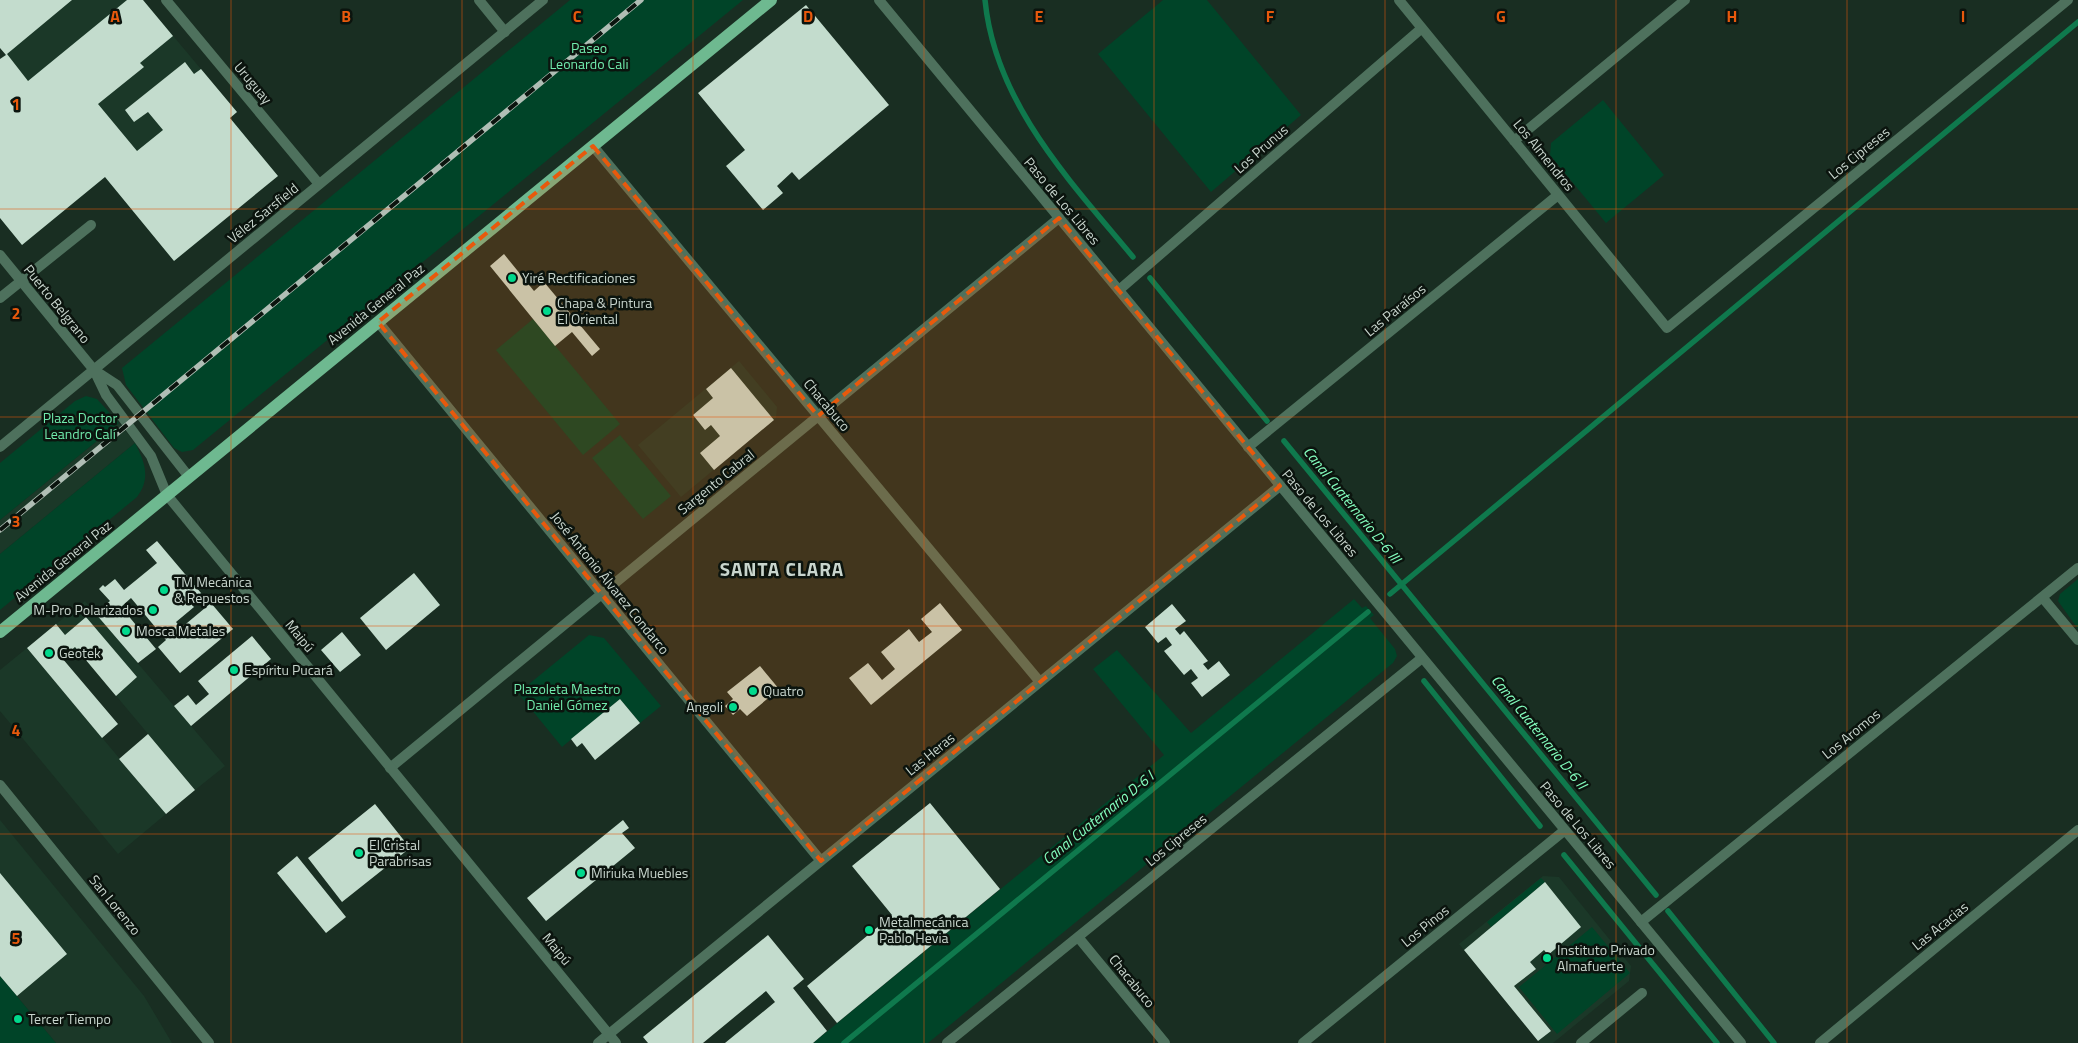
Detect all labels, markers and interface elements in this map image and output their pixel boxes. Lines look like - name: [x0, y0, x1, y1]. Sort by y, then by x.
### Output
- text: A: [110, 4, 120, 28]
- text: B: [341, 4, 351, 28]
- text: C: [573, 4, 582, 28]
- text: D: [803, 4, 813, 28]
- text: E: [1035, 4, 1044, 28]
- text: F: [1266, 4, 1275, 28]
- text: G: [1496, 4, 1506, 28]
- text: H: [1727, 4, 1737, 28]
- text: I: [1961, 4, 1965, 28]
- park label: Paseo Leonardo Cali: [549, 37, 629, 74]
- street label: Uruguay: [229, 57, 278, 109]
- text: 1: [12, 92, 20, 116]
- street label: Los Almendros: [1509, 114, 1580, 195]
- street label: Los Prunus: [1229, 119, 1292, 178]
- street label: Los Cipreses: [1823, 121, 1894, 184]
- street label: Paso de Los Libres: [1019, 152, 1105, 249]
- street label: Vélez Sarsfield: [223, 177, 303, 248]
- street label: Avenida General Paz: [322, 258, 429, 350]
- street label: Puerto Belgrano: [19, 260, 96, 348]
- place label: Yiré Rectificaciones: [522, 267, 636, 288]
- marker: Yiré Rectificaciones: [506, 272, 518, 284]
- street label: Las Paraísos: [1359, 278, 1430, 341]
- place label: Chapa & Pintura El Oriental: [557, 292, 652, 329]
- text: 2: [12, 301, 20, 325]
- marker: Chapa & Pintura El Oriental: [541, 305, 553, 317]
- street label: Chacabuco: [799, 374, 856, 436]
- park label: Plaza Doctor Leandro Calí: [43, 407, 117, 444]
- water label: Canal Cuaternario D-6 III: [1298, 441, 1408, 569]
- street label: Sargento Cabral: [673, 444, 759, 519]
- street label: Paso de Los Libres: [1277, 464, 1363, 561]
- street label: José Antonio Álvarez Condarco: [546, 507, 675, 659]
- text: 3: [12, 509, 20, 533]
- street label: Avenida General Paz: [9, 515, 116, 607]
- district label: SANTA CLARA: [720, 554, 844, 583]
- place label: TM Mecánica & Repuestos: [174, 571, 252, 608]
- marker: TM Mecánica & Repuestos: [158, 584, 170, 596]
- place label: M-Pro Polarizados: [33, 599, 143, 620]
- marker: M-Pro Polarizados: [147, 604, 159, 616]
- street label: Maipú: [281, 615, 320, 657]
- place label: Mosca Metales: [136, 620, 225, 641]
- marker: Mosca Metales: [120, 625, 132, 637]
- place label: Geotek: [59, 642, 101, 663]
- marker: Geotek: [43, 647, 55, 659]
- place label: Espíritu Pucará: [244, 659, 333, 680]
- marker: Espíritu Pucará: [228, 664, 240, 676]
- water label: Canal Cuaternario D-6 II: [1486, 669, 1594, 795]
- park label: Plazoleta Maestro Daniel Gómez: [514, 678, 620, 715]
- place label: Quatro: [763, 680, 804, 701]
- marker: Quatro: [747, 685, 759, 697]
- place label: Angoli: [686, 696, 723, 717]
- marker: Angoli: [727, 701, 739, 713]
- street label: Los Aromos: [1817, 704, 1884, 764]
- text: 4: [12, 718, 21, 742]
- street label: Las Heras: [900, 727, 959, 780]
- water label: Canal Cuaternario D-6 I: [1037, 764, 1160, 870]
- street label: Paso de Los Libres: [1535, 776, 1621, 873]
- street label: Los Cipreses: [1140, 808, 1211, 871]
- place label: El Cristal Parabrisas: [369, 834, 431, 871]
- marker: El Cristal Parabrisas: [353, 847, 365, 859]
- place label: Miriuka Muebles: [591, 862, 688, 883]
- marker: Miriuka Muebles: [575, 867, 587, 879]
- street label: San Lorenzo: [84, 870, 146, 939]
- street label: Las Acacias: [1907, 896, 1972, 955]
- street label: Los Pinos: [1396, 900, 1453, 952]
- place label: Metalmecánica Pablo Hevia: [879, 911, 968, 948]
- marker: Metalmecánica Pablo Hevia: [863, 924, 875, 936]
- text: 5: [12, 926, 21, 950]
- street label: Maipú: [538, 928, 577, 970]
- place label: Instituto Privado Almafuerte: [1557, 939, 1655, 976]
- street label: Chacabuco: [1104, 949, 1161, 1012]
- marker: Instituto Privado Almafuerte: [1541, 952, 1553, 964]
- place label: Tercer Tiempo: [28, 1008, 111, 1029]
- marker: Tercer Tiempo: [12, 1013, 24, 1025]

